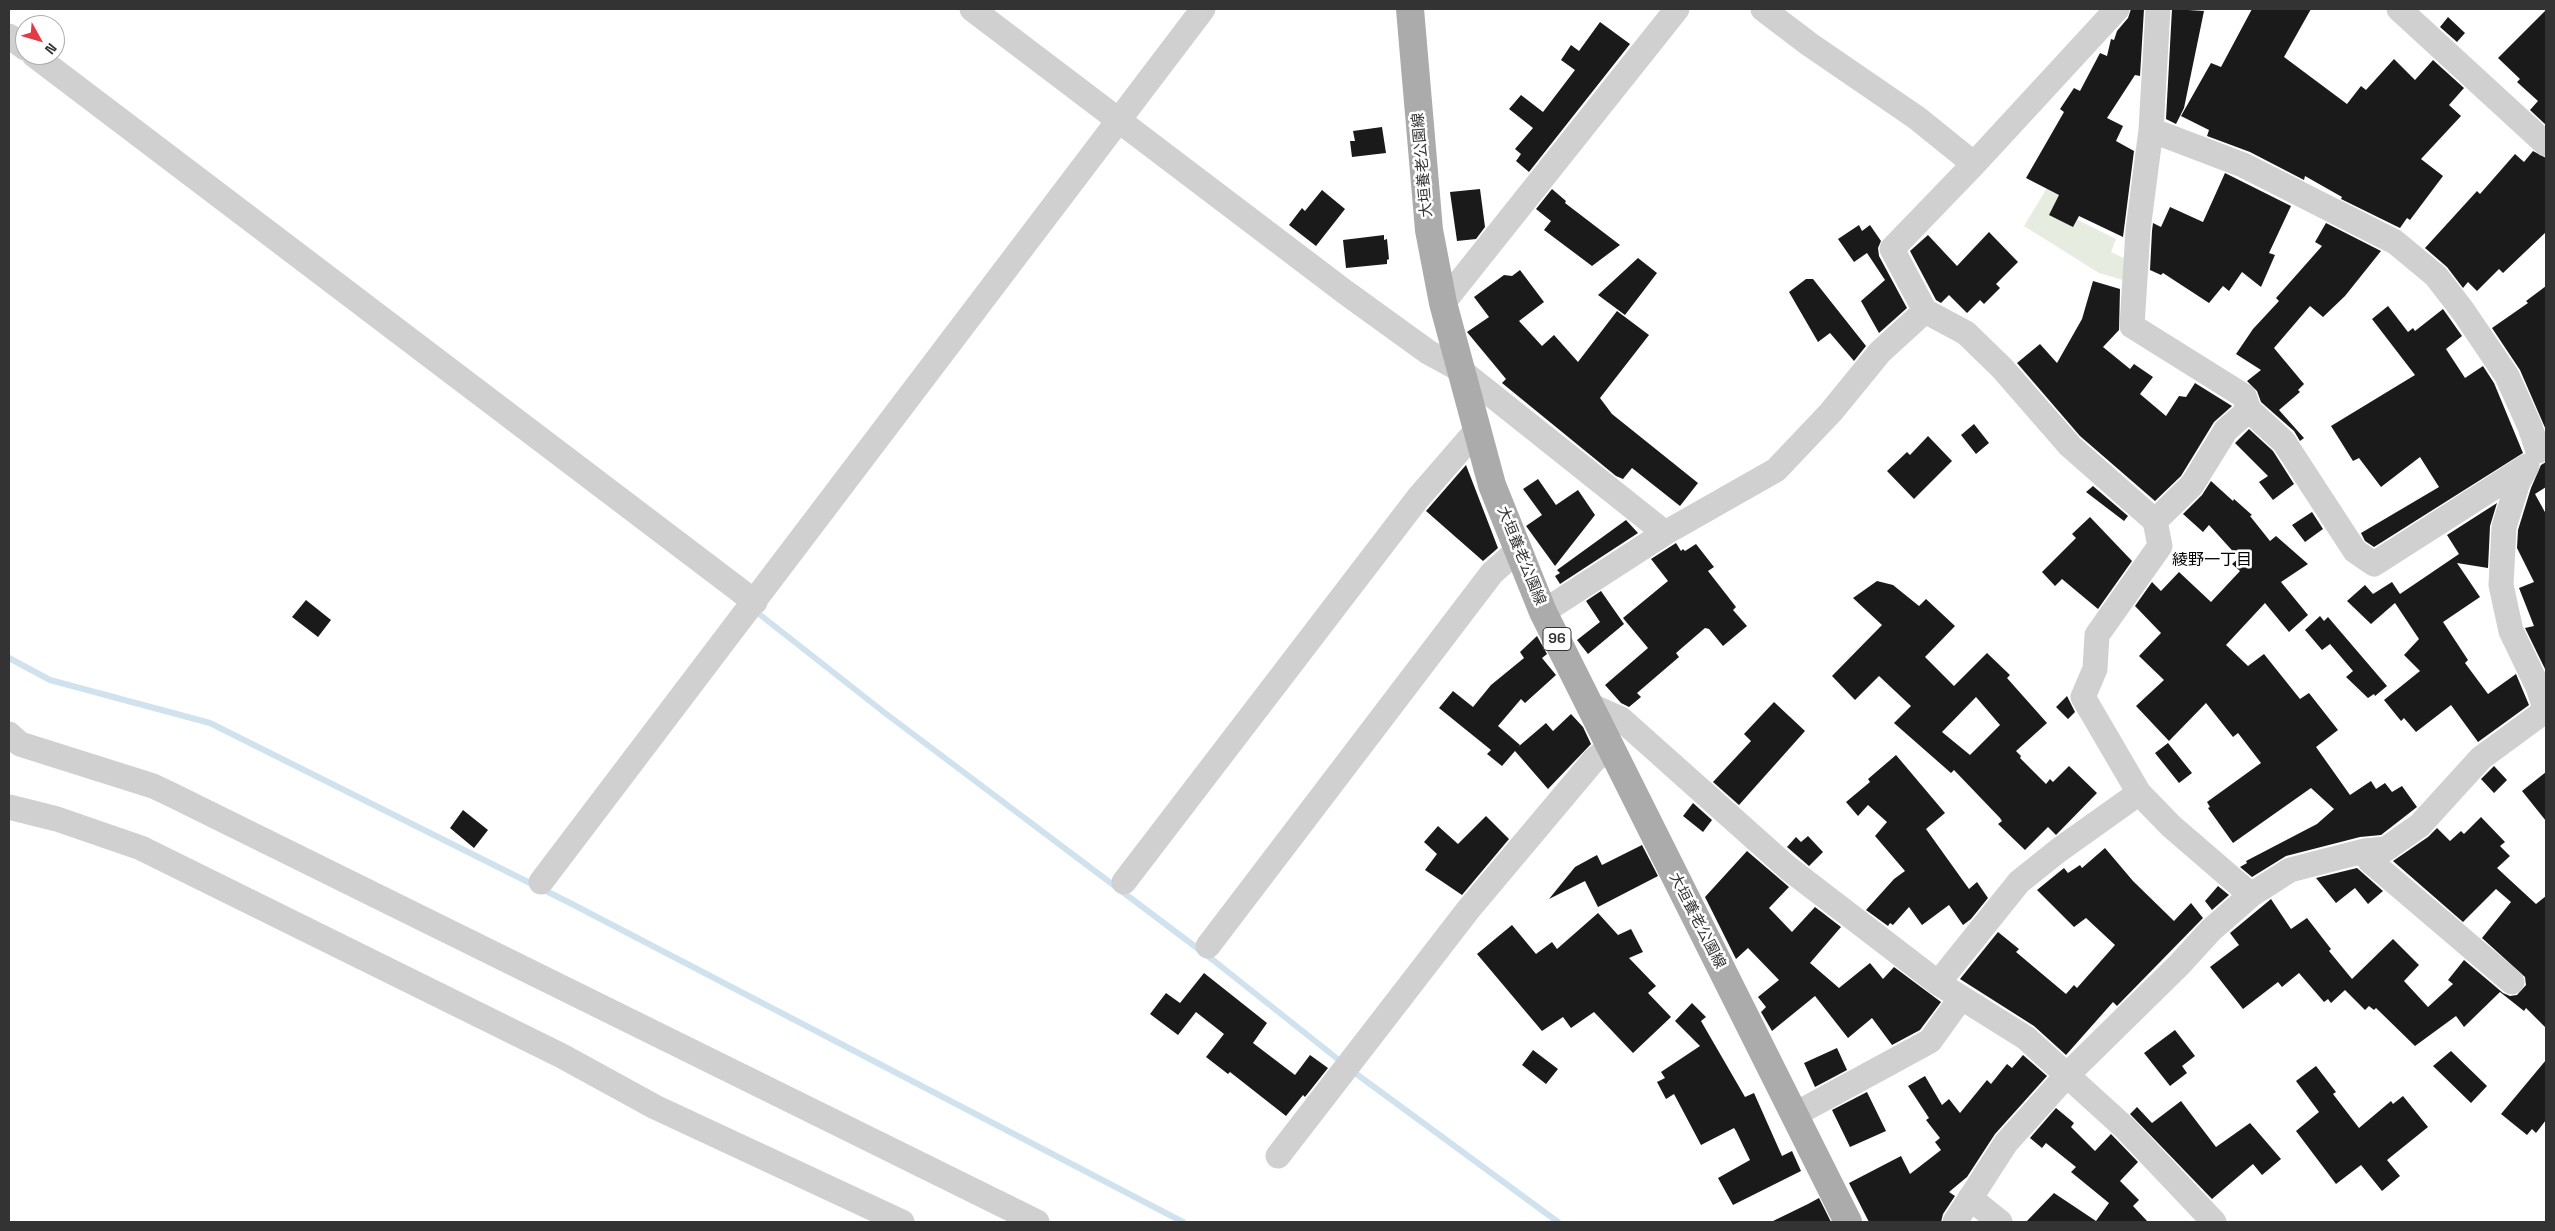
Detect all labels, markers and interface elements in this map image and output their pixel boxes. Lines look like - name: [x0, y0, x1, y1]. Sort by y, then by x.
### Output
- north arrow: [15, 15, 65, 65]
- text: N: [41, 39, 61, 58]
- street label: 大垣養老公園線: [1409, 112, 1437, 218]
- street label: 大垣養老公園線: [1493, 504, 1549, 608]
- district label: 綾野一丁目: [2172, 551, 2252, 571]
- road number: 96: [1543, 628, 1571, 650]
- street label: 大垣養老公園線: [1665, 870, 1729, 972]

